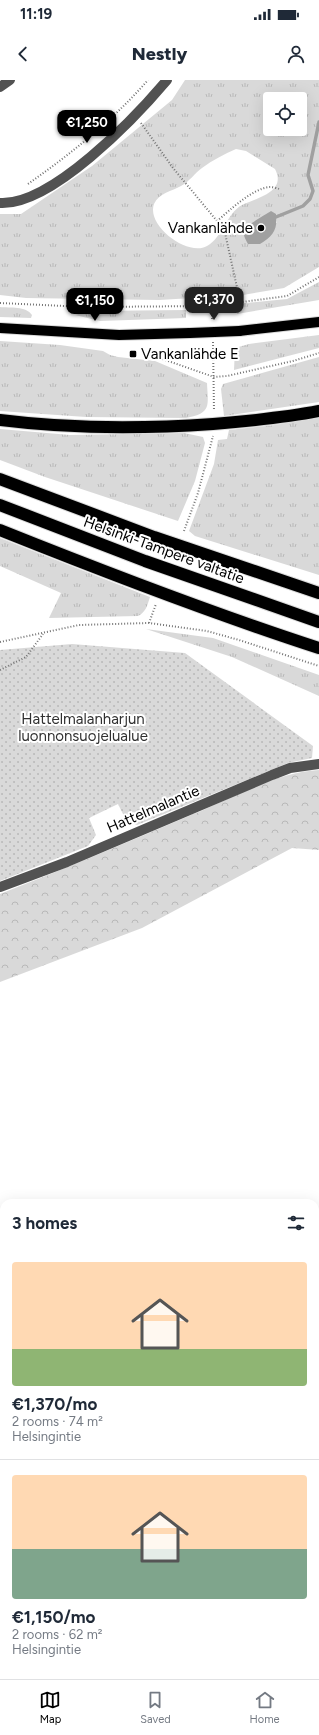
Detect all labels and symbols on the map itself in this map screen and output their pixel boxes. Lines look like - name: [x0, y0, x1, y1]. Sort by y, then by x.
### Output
- pin: €1,250: [54, 110, 120, 144]
- place label: Vankanlähde: [168, 219, 253, 237]
- marker: Vankanlähde: [256, 223, 266, 233]
- pin: €1,370: [181, 287, 247, 321]
- pin: €1,150: [62, 288, 128, 322]
- place label: Vankanlähde E: [141, 345, 239, 363]
- marker: Vankanlähde E: [128, 349, 138, 359]
- street label: Helsinki-Tampere valtatie: [81, 513, 247, 587]
- park label: Hattelmalanharjun luonnonsuojelualue: [18, 710, 148, 745]
- street label: Hattelmalantie: [104, 781, 202, 837]

